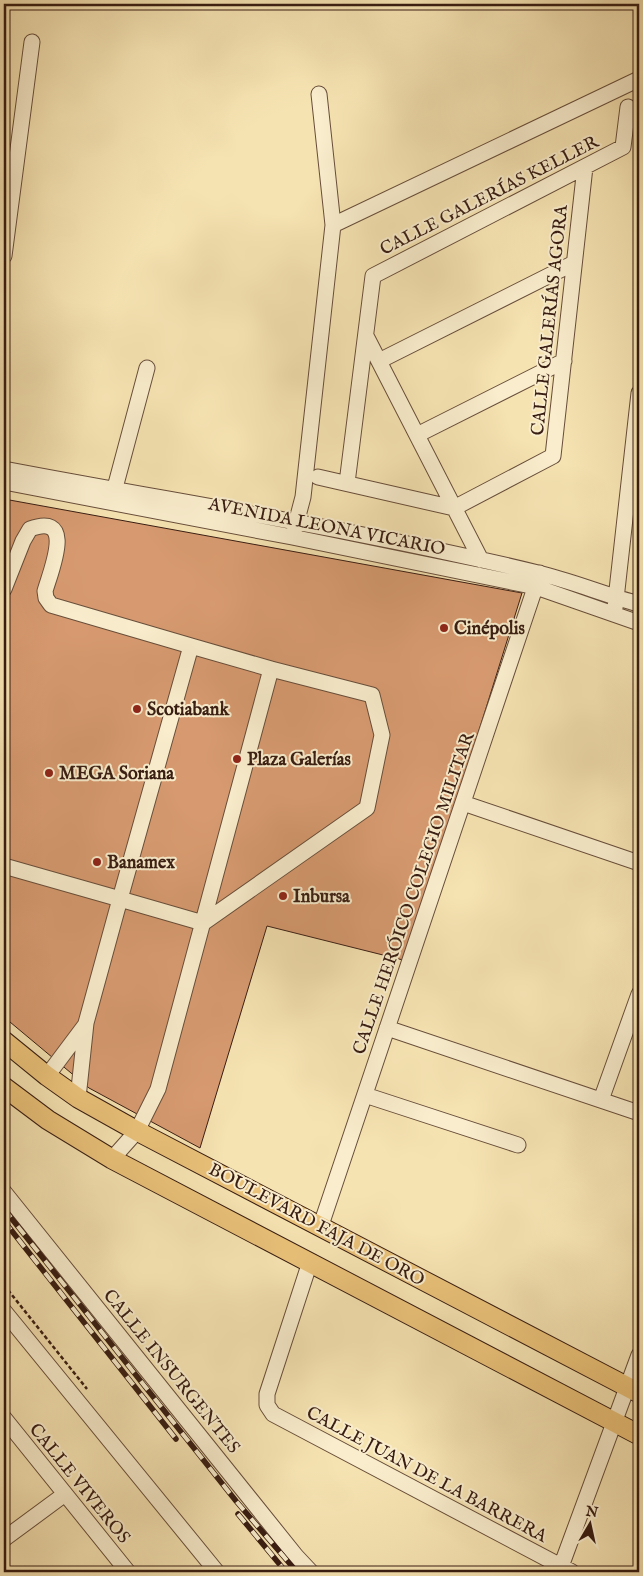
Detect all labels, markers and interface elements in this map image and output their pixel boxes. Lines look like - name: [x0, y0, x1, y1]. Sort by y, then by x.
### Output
- street label: CALLE GALERÍAS KELLER: [376, 129, 604, 262]
- street label: CALLE GALERÍAS AGORA: [525, 203, 574, 437]
- street label: AVENIDA LEONA VICARIO: [205, 493, 447, 562]
- place label: Cinépolis: [454, 618, 526, 641]
- marker: Cinépolis: [438, 622, 450, 634]
- place label: Scotiabank: [147, 699, 230, 722]
- marker: Scotiabank: [131, 703, 143, 715]
- street label: CALLE HERÓICO COLEGIO MILITAR: [346, 727, 481, 1058]
- place label: Plaza Galerías: [247, 749, 352, 772]
- marker: Plaza Galerías: [231, 753, 243, 765]
- place label: MEGA Soriana: [59, 763, 175, 786]
- marker: MEGA Soriana: [43, 767, 55, 779]
- place label: Banamex: [107, 852, 175, 875]
- marker: Banamex: [91, 856, 103, 868]
- place label: Inbursa: [293, 886, 351, 909]
- marker: Inbursa: [277, 890, 289, 902]
- street label: BOULEVARD FAJA DE ORO: [204, 1159, 428, 1292]
- street label: CALLE INSURGENTES: [97, 1285, 244, 1459]
- street label: CALLE JUAN DE LA BARRERA: [302, 1402, 551, 1549]
- street label: CALLE VIVEROS: [23, 1419, 134, 1549]
- north arrow: [566, 1498, 616, 1548]
- text: N: [583, 1502, 599, 1522]

